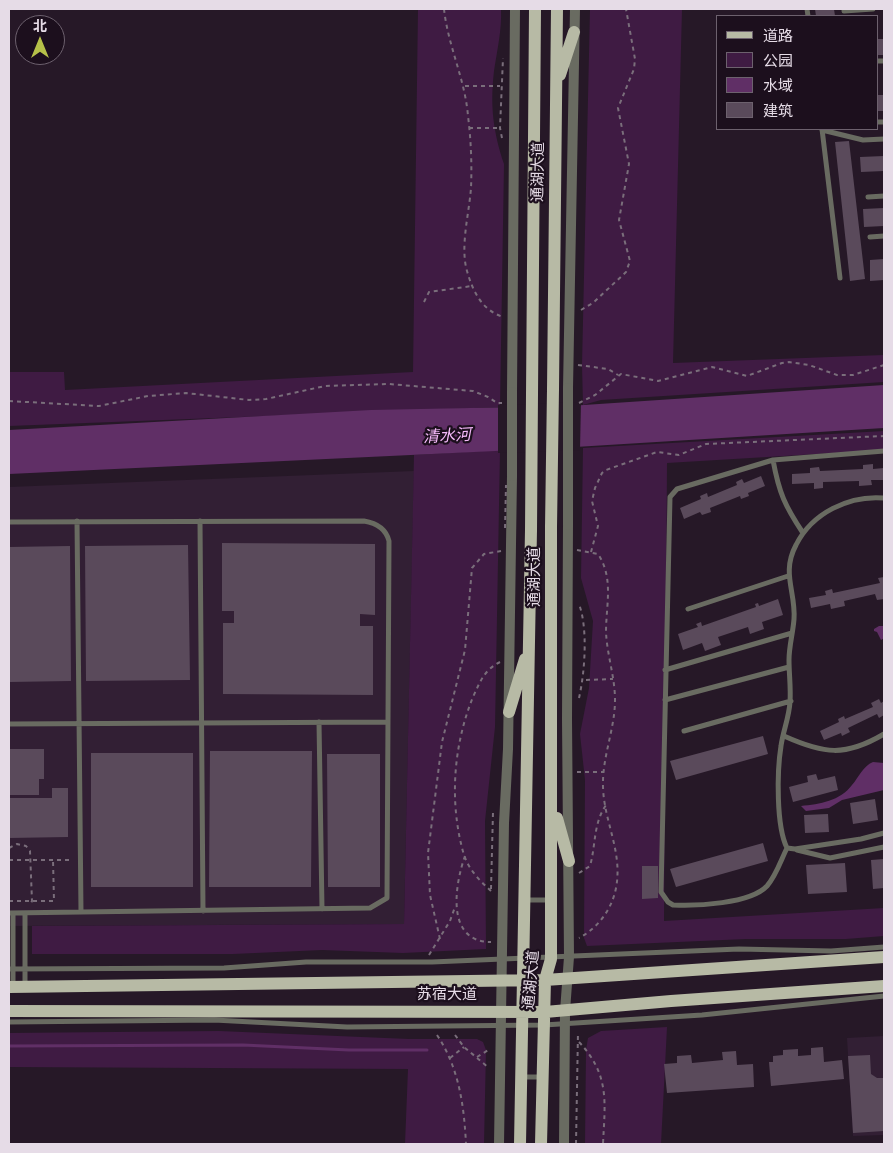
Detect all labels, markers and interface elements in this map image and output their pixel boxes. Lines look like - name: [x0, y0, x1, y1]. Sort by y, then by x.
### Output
- north arrow: [15, 15, 65, 65]
- legend: [716, 15, 878, 130]
- text: 北: [33, 18, 47, 34]
- text: 道路: [763, 27, 793, 45]
- text: 公园: [763, 52, 793, 70]
- text: 水域: [763, 77, 793, 95]
- text: 建筑: [763, 102, 793, 120]
- street label: 通湖大道: [529, 142, 549, 202]
- water label: 清水河: [423, 426, 471, 448]
- street label: 通湖大道: [526, 547, 544, 607]
- street label: 通湖大道: [520, 949, 544, 1011]
- street label: 苏宿大道: [417, 986, 477, 1004]

